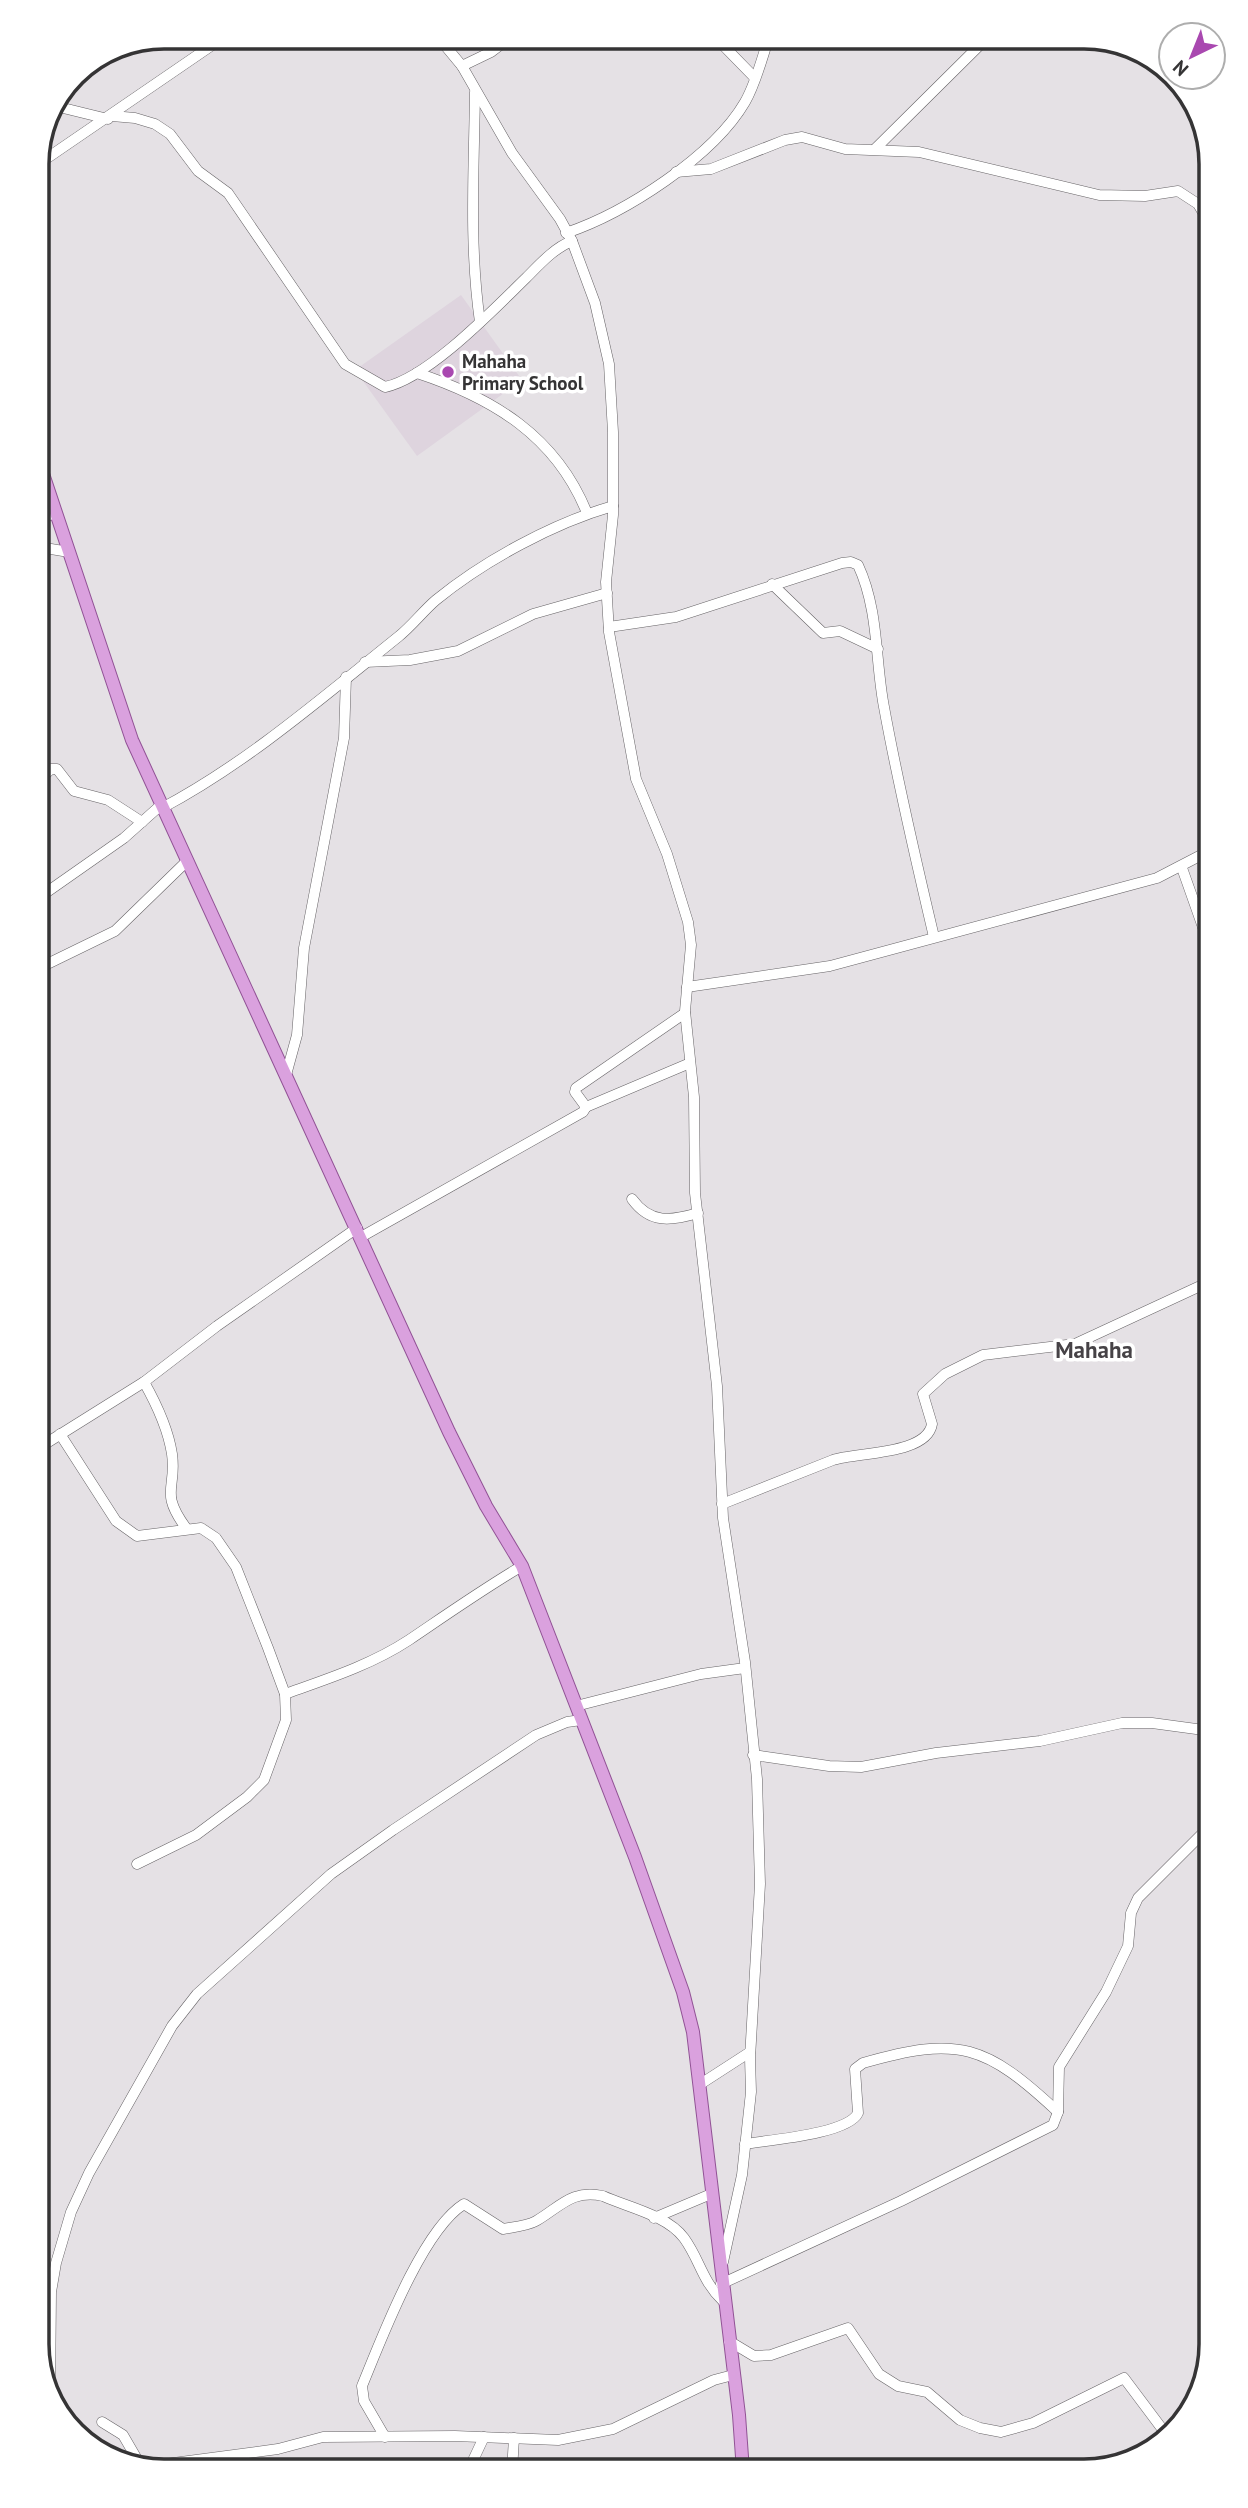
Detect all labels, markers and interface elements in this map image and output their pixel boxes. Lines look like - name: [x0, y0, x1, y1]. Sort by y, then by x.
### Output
- north arrow: [1157, 21, 1227, 91]
- text: N: [1168, 55, 1193, 81]
- place label: Mahaha Primary School: [462, 349, 584, 395]
- marker: Mahaha Primary School: [440, 364, 456, 380]
- district label: Mahaha: [1055, 1335, 1133, 1364]

